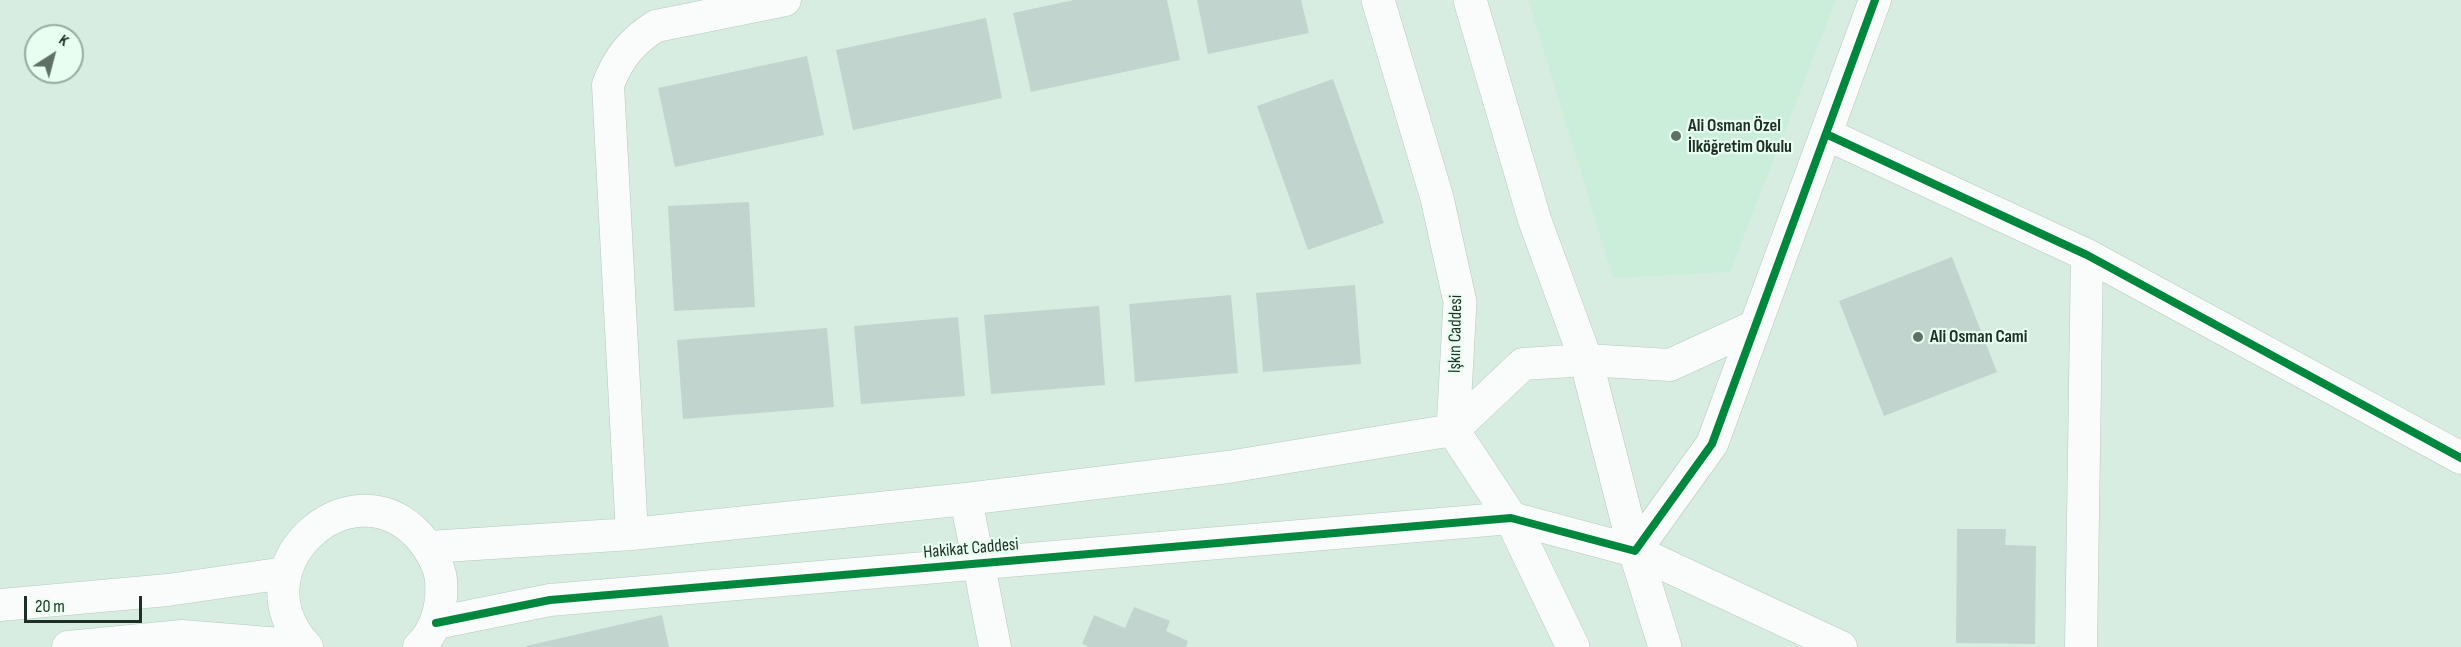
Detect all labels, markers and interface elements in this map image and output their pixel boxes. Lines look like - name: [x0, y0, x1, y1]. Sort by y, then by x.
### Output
- north arrow: [24, 24, 84, 84]
- text: K: [55, 31, 72, 51]
- place label: Ali Osman Özel İlköğretim Okulu: [1688, 115, 1792, 158]
- marker: Ali Osman Özel İlköğretim Okulu: [1669, 129, 1683, 143]
- street label: Işkın Caddesi: [1445, 295, 1467, 373]
- place label: Ali Osman Cami: [1930, 326, 2027, 348]
- marker: Ali Osman Cami: [1911, 330, 1925, 344]
- street label: Hakikat Caddesi: [922, 534, 1020, 564]
- scale bar: [27, 584, 146, 622]
- text: 20 m: [35, 596, 65, 617]

